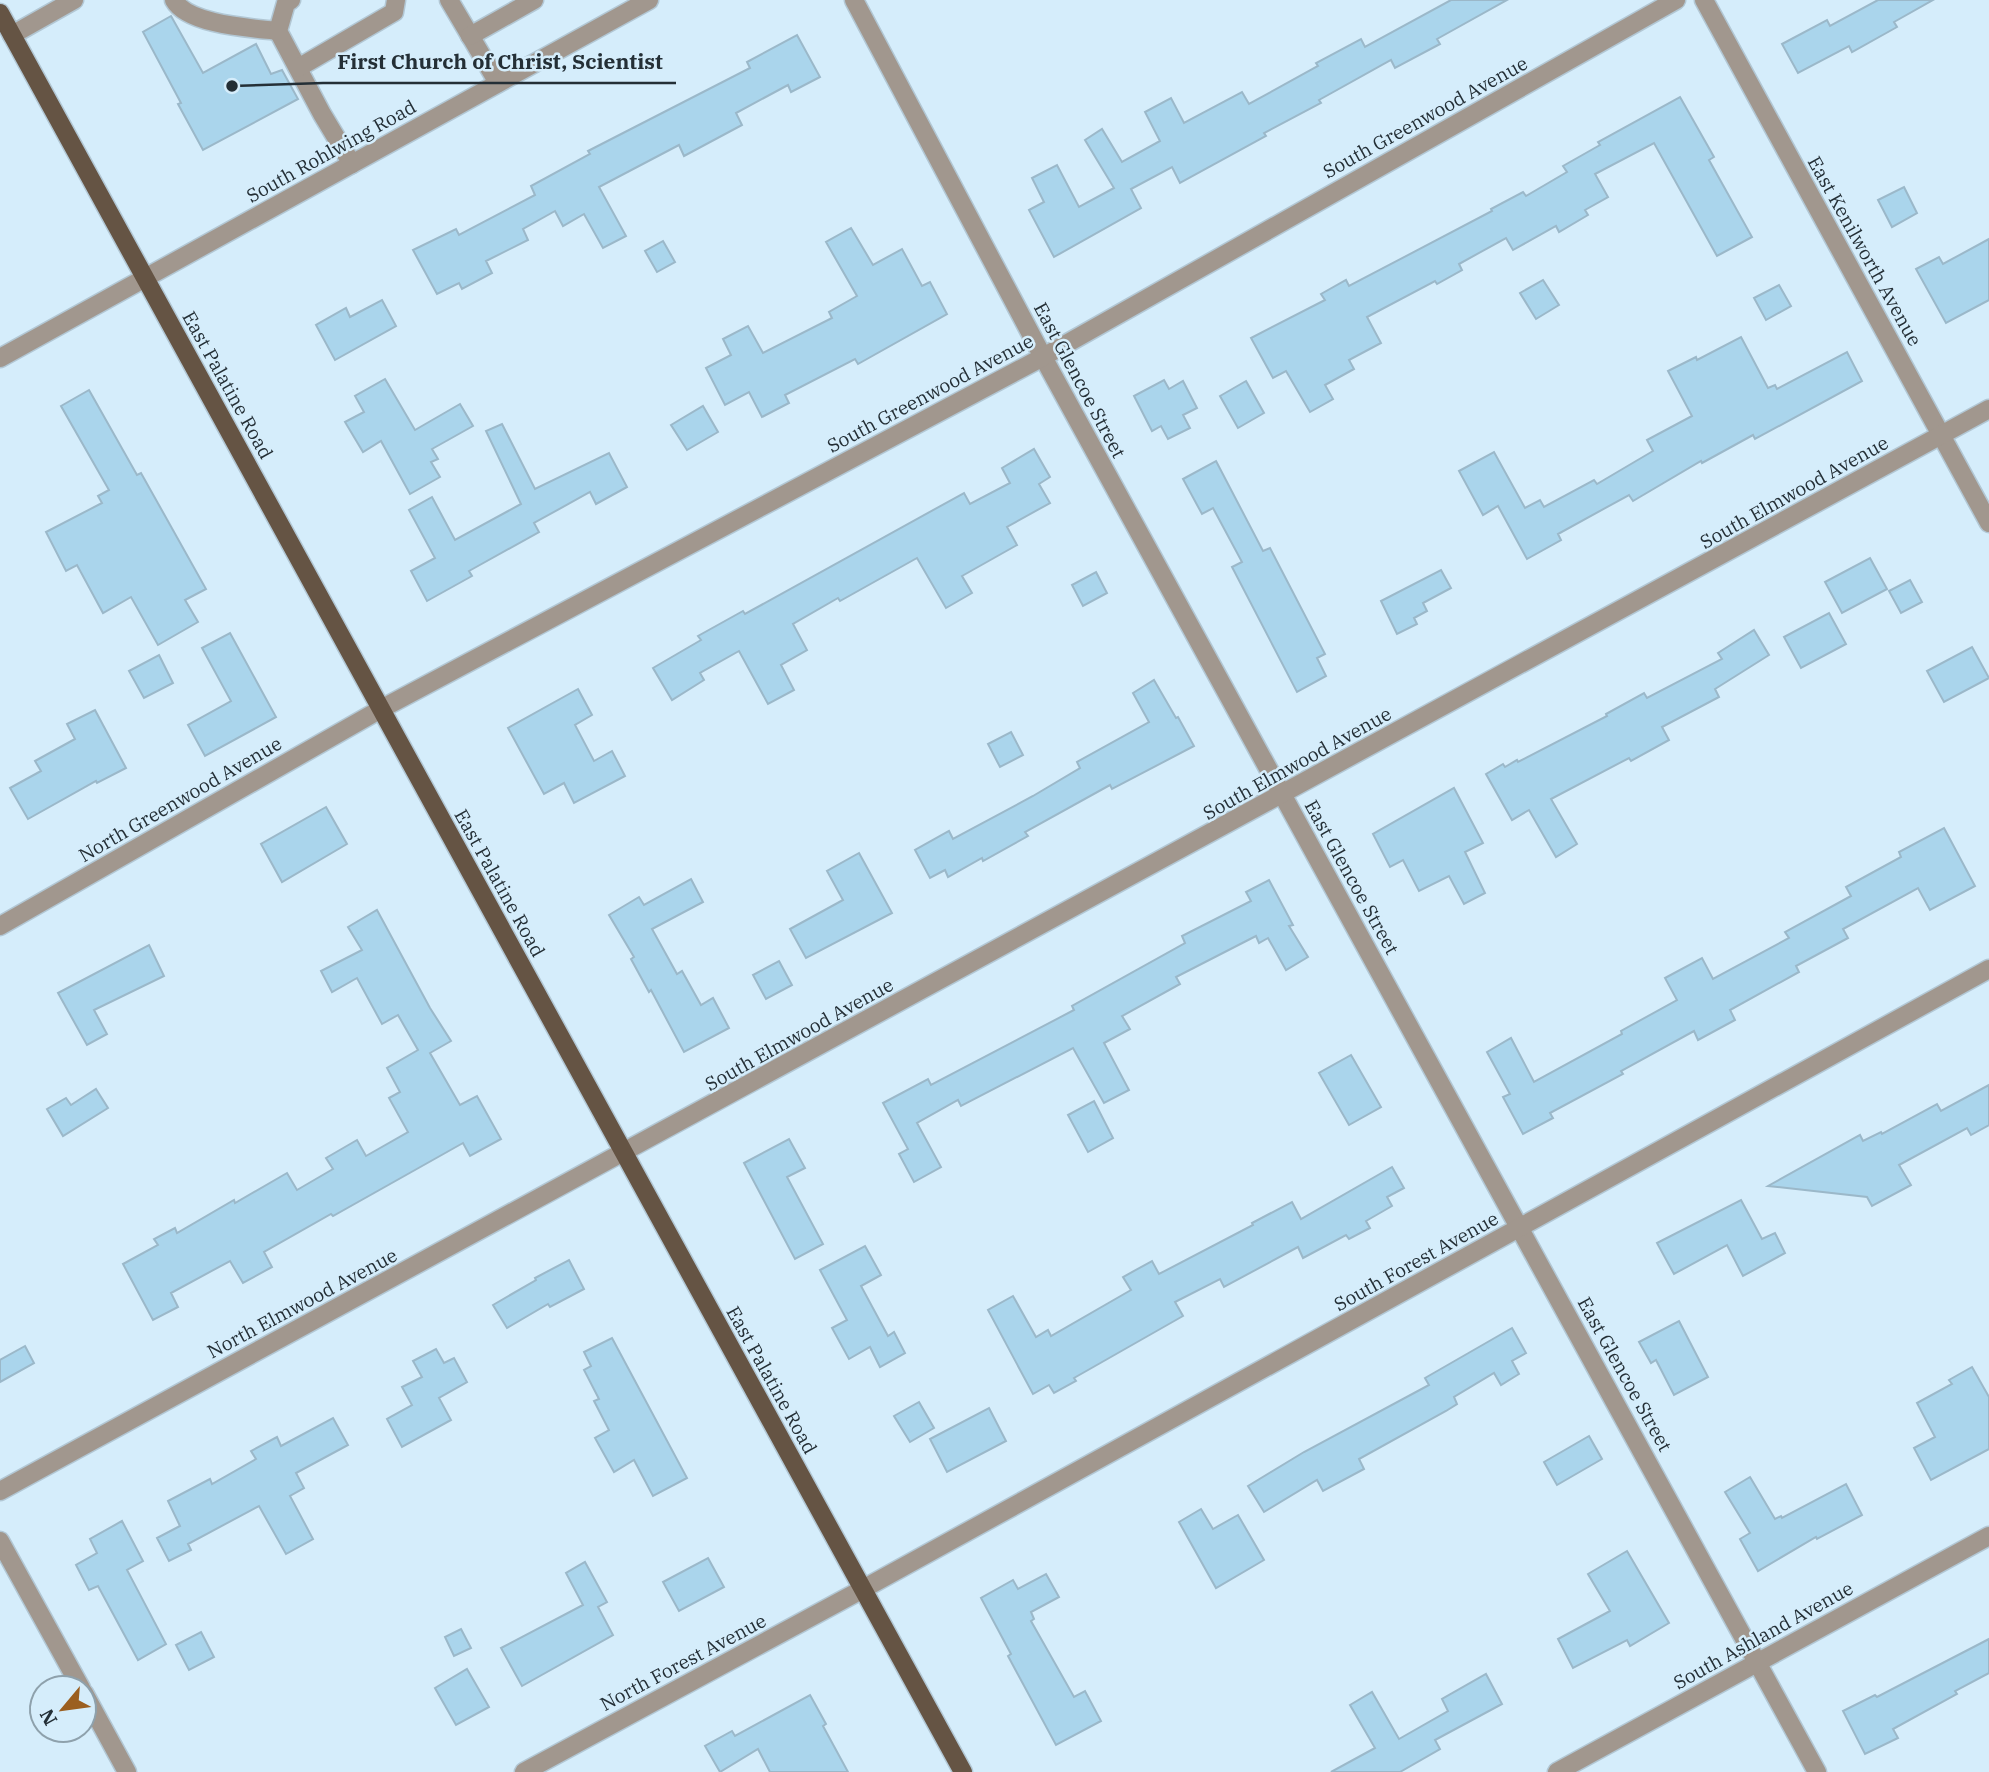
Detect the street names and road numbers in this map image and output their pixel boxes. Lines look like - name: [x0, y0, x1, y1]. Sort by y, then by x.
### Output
- street label: South Greenwood Avenue: [1318, 51, 1532, 183]
- street label: South Rohlwing Road: [242, 94, 420, 208]
- street label: East Kenilworth Avenue: [1803, 152, 1927, 350]
- street label: East Glencoe Street: [1029, 298, 1131, 462]
- street label: East Palatine Road: [177, 307, 279, 463]
- street label: South Greenwood Avenue: [823, 328, 1037, 458]
- street label: South Elmwood Avenue: [1696, 430, 1892, 554]
- street label: South Elmwood Avenue: [1199, 701, 1395, 825]
- street label: North Greenwood Avenue: [74, 731, 286, 867]
- street label: East Glencoe Street: [1300, 796, 1405, 959]
- street label: East Palatine Road: [449, 805, 551, 961]
- street label: South Elmwood Avenue: [701, 972, 897, 1096]
- street label: South Forest Avenue: [1330, 1206, 1502, 1316]
- street label: North Elmwood Avenue: [203, 1243, 401, 1363]
- street label: East Glencoe Street: [1573, 1293, 1678, 1456]
- street label: East Palatine Road: [721, 1302, 823, 1458]
- street label: South Ashland Avenue: [1669, 1576, 1857, 1694]
- street label: North Forest Avenue: [596, 1608, 770, 1716]

